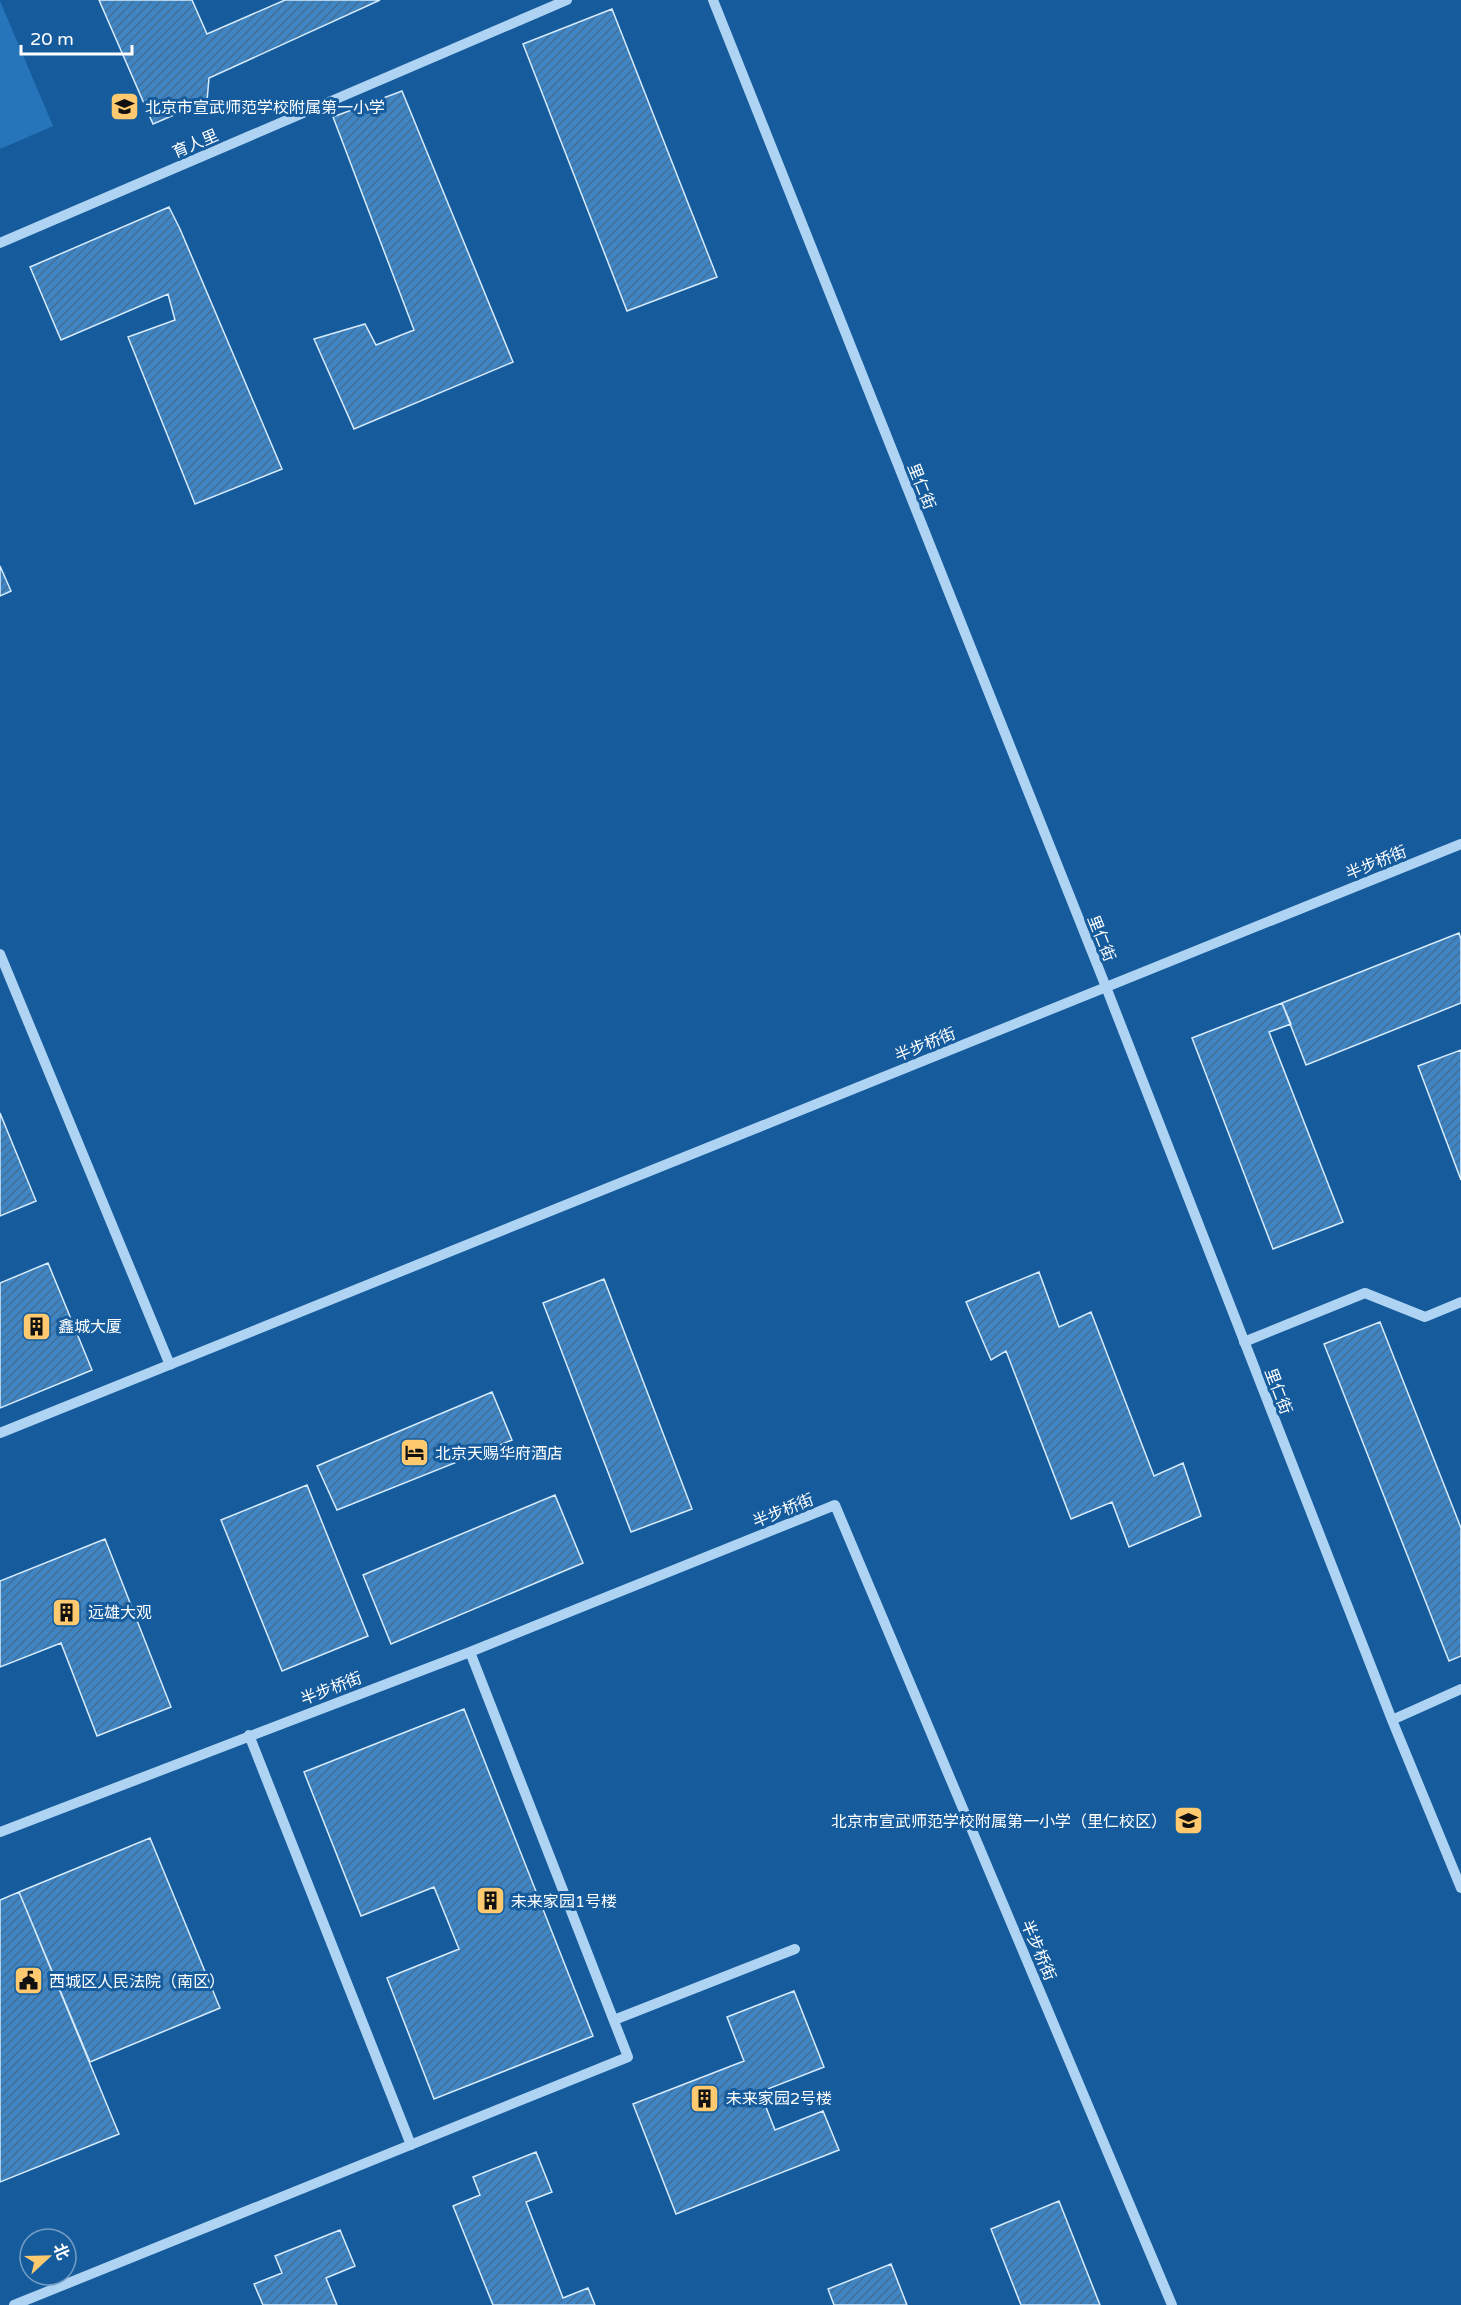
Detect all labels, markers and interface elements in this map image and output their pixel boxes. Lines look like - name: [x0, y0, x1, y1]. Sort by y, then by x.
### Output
- scale bar: [21, 18, 132, 56]
- text: 20 m: [30, 28, 74, 50]
- school or university icon: 北京市宣武师范学校附属第一小学: [108, 91, 140, 123]
- place label: 北京市宣武师范学校附属第一小学: [145, 98, 385, 118]
- street label: 育人里: [169, 125, 221, 163]
- street label: 里仁街: [903, 460, 939, 512]
- street label: 半步桥街: [1343, 842, 1410, 884]
- street label: 里仁街: [1083, 912, 1119, 964]
- street label: 半步桥街: [892, 1024, 959, 1066]
- building icon: 鑫城大厦: [21, 1310, 53, 1342]
- place label: 鑫城大厦: [58, 1317, 122, 1337]
- street label: 里仁街: [1260, 1365, 1296, 1417]
- hotel icon: 北京天赐华府酒店: [398, 1437, 430, 1469]
- place label: 北京天赐华府酒店: [435, 1444, 563, 1464]
- street label: 半步桥街: [750, 1490, 817, 1532]
- building icon: 远雄大观: [51, 1596, 83, 1628]
- place label: 远雄大观: [88, 1603, 152, 1623]
- street label: 半步桥街: [298, 1668, 365, 1710]
- school or university icon: 北京市宣武师范学校附属第一小学（里仁校区）: [1172, 1805, 1204, 1837]
- place label: 北京市宣武师范学校附属第一小学（里仁校区）: [831, 1812, 1167, 1832]
- building icon: 未来家园1号楼: [474, 1885, 506, 1917]
- place label: 未来家园1号楼: [511, 1892, 617, 1912]
- street label: 半步桥街: [1016, 1917, 1060, 1984]
- public building icon: 西城区人民法院（南区）: [12, 1965, 44, 1997]
- place label: 西城区人民法院（南区）: [49, 1972, 225, 1992]
- building icon: 未来家园2号楼: [689, 2082, 721, 2114]
- place label: 未来家园2号楼: [726, 2089, 832, 2109]
- north arrow: [18, 2227, 78, 2287]
- text: 北: [49, 2241, 73, 2263]

